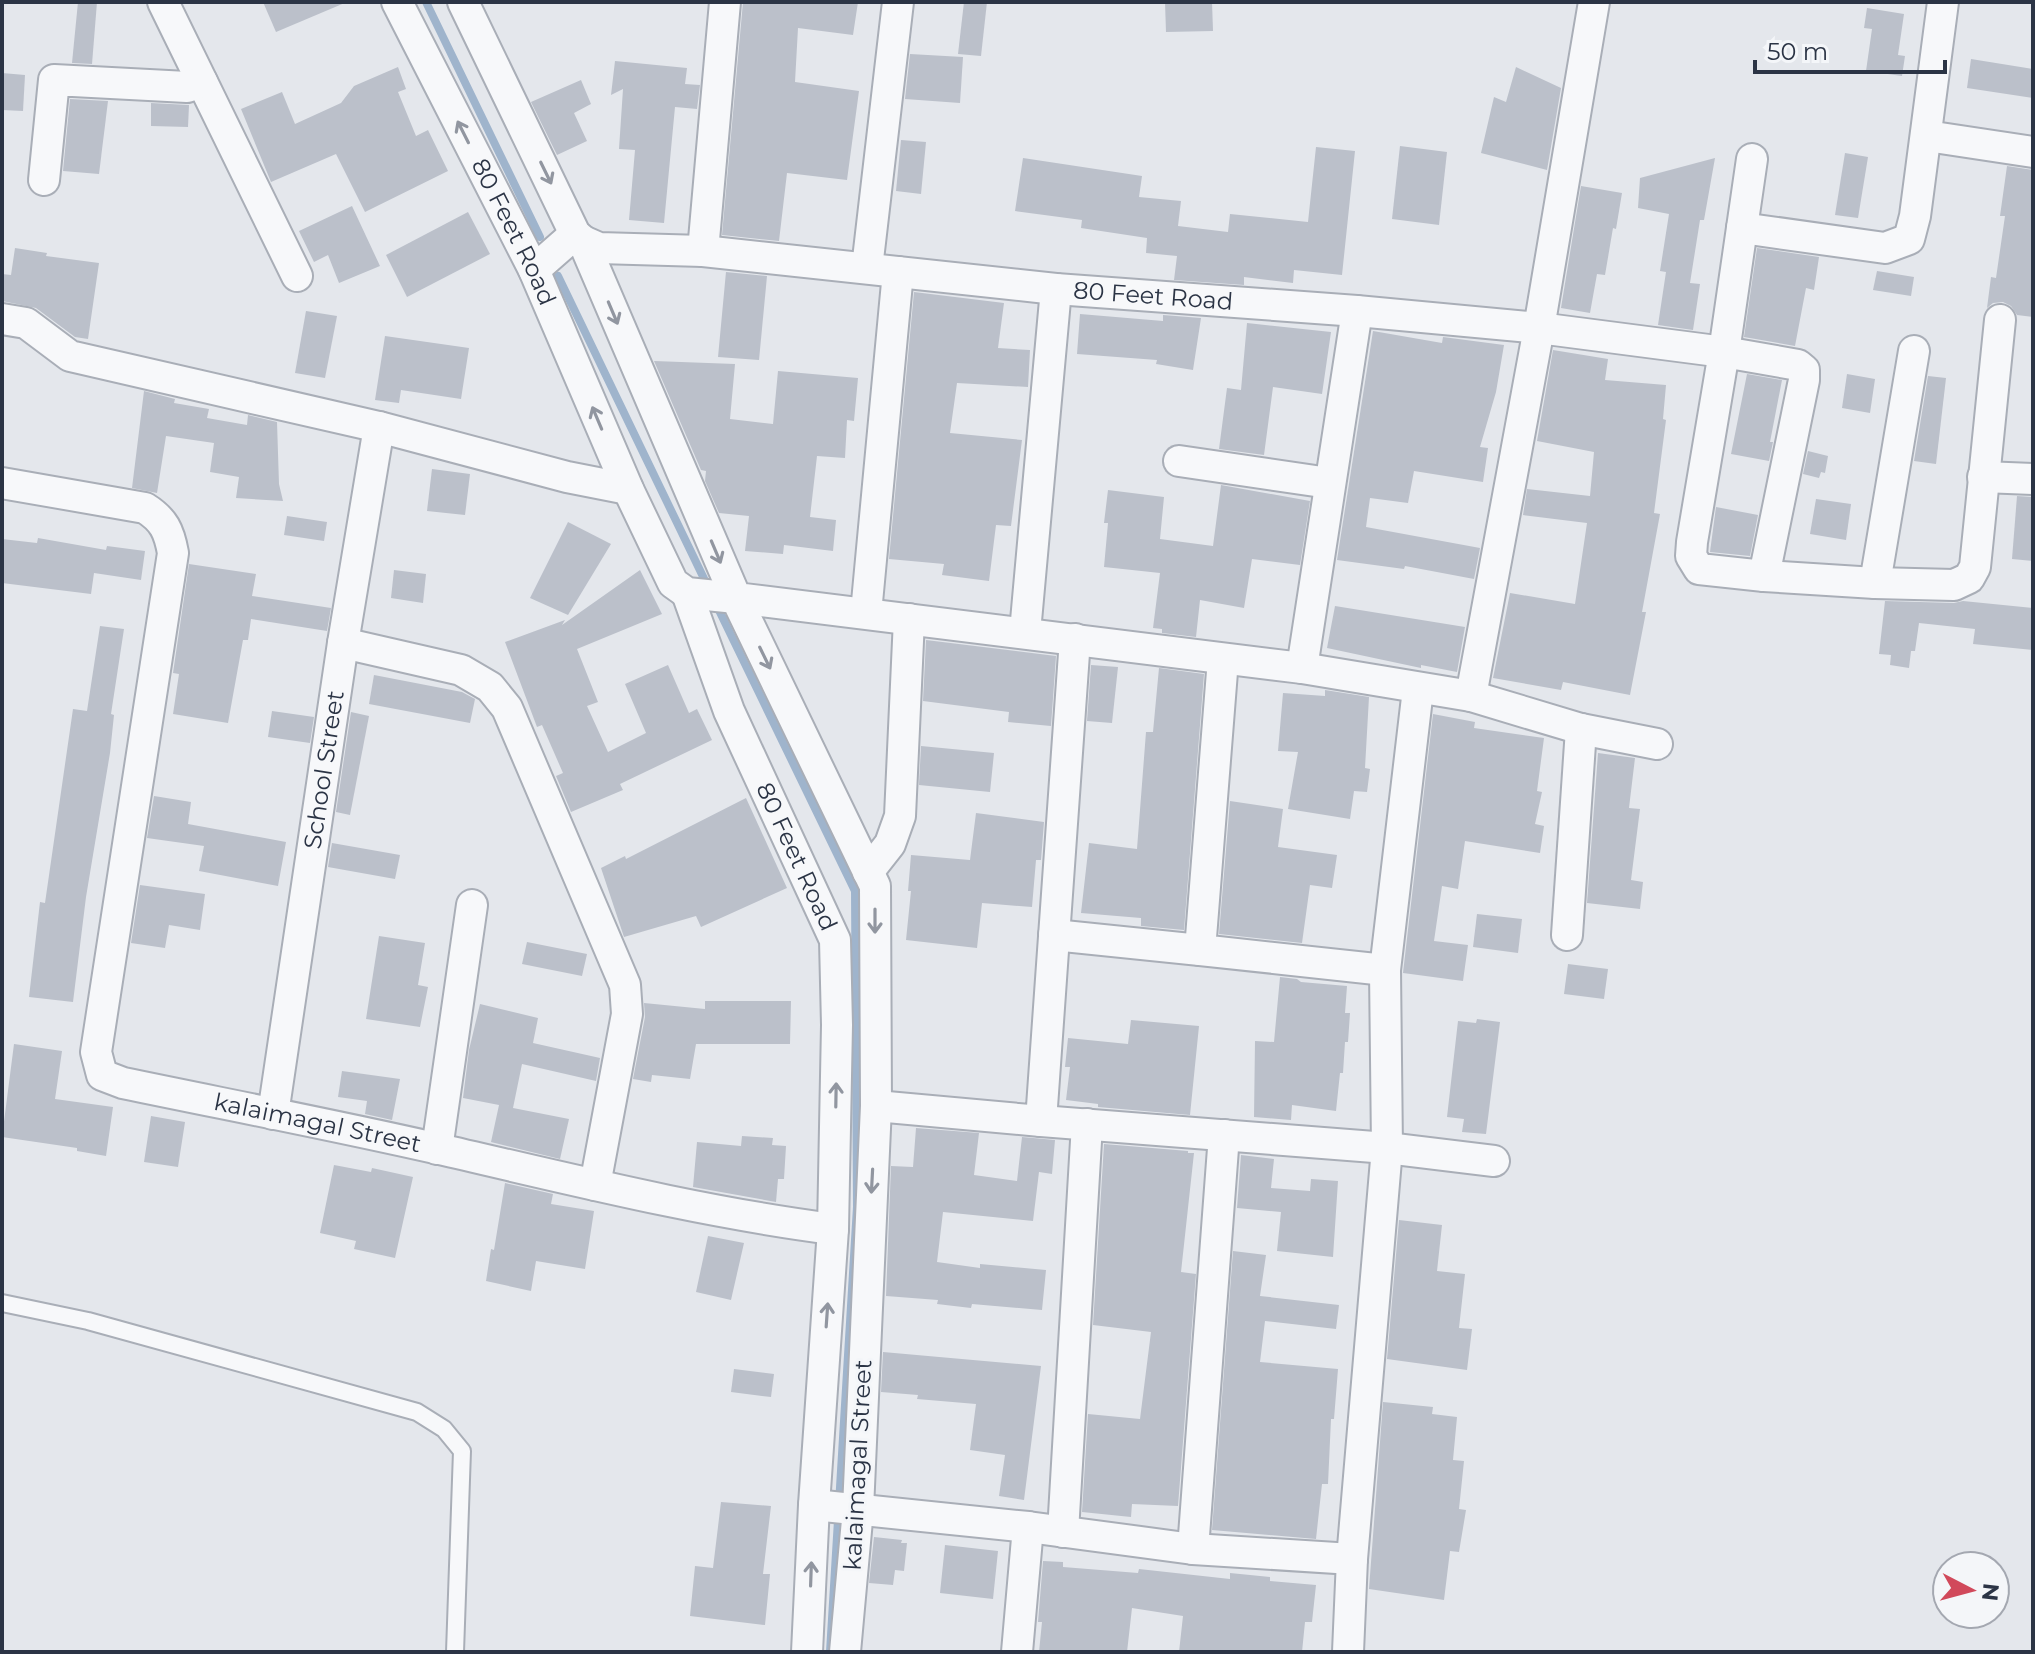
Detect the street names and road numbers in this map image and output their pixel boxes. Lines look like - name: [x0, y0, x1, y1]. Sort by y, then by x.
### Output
- street label: 80 Feet Road: [466, 154, 562, 310]
- street label: 80 Feet Road: [1072, 275, 1234, 316]
- street label: School Street: [298, 688, 350, 851]
- street label: 80 Feet Road: [750, 778, 844, 935]
- street label: kalaimagal Street: [212, 1087, 424, 1159]
- street label: kalaimagal Street: [838, 1359, 878, 1571]

